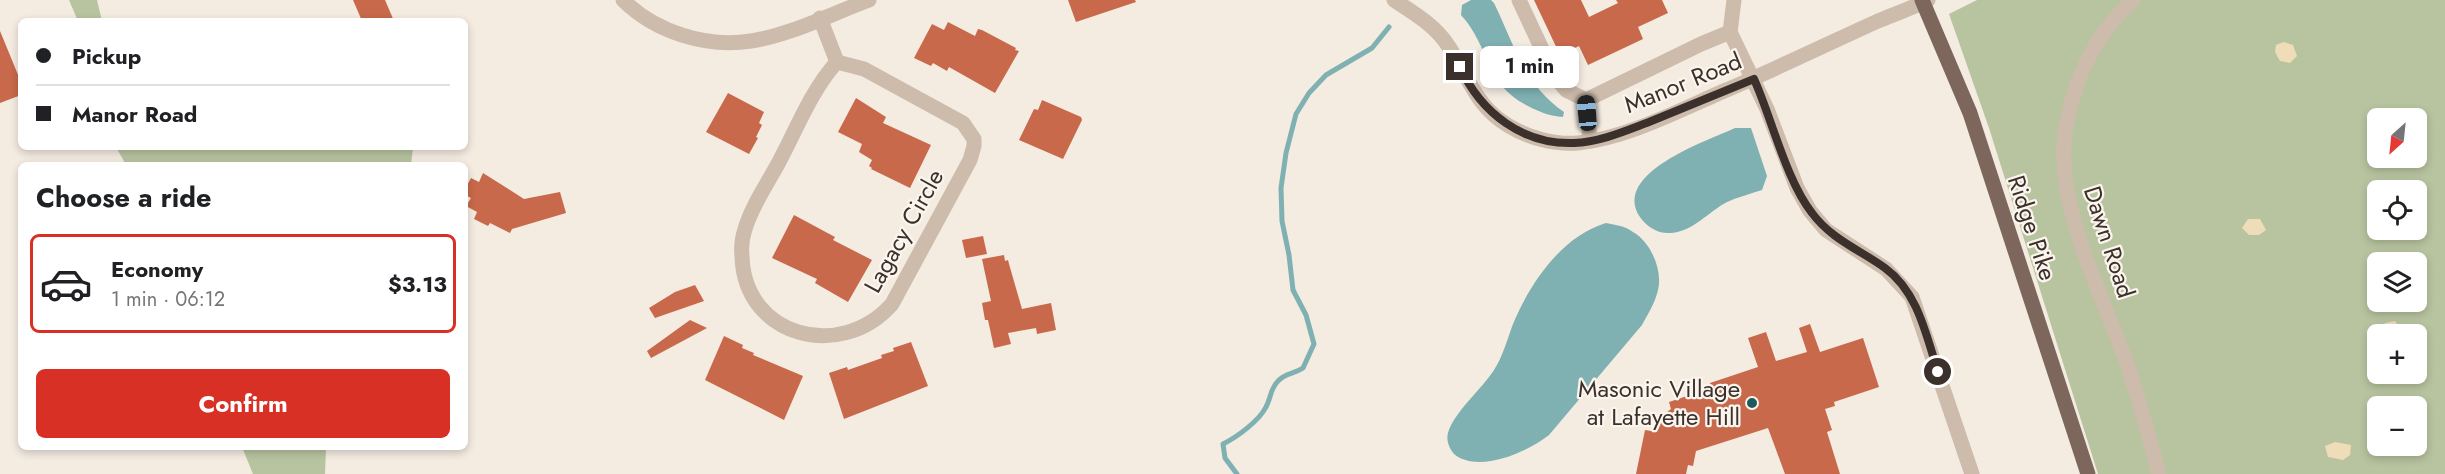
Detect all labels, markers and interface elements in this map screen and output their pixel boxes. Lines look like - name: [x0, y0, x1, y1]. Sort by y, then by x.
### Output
- text: Pickup: [72, 40, 141, 72]
- street label: Manor Road: [1619, 43, 1747, 122]
- callout: 1 min: [1481, 46, 1580, 88]
- text: 1 min: [1505, 52, 1554, 81]
- route end: [1446, 53, 1473, 80]
- car: [1576, 94, 1598, 132]
- text: Manor Road: [72, 98, 197, 130]
- north arrow: [2367, 108, 2427, 168]
- map controls: [2367, 108, 2427, 456]
- street label: Lagacy Circle: [855, 162, 952, 299]
- street label: Ridge Pike: [1999, 171, 2066, 285]
- text: Choose a ride: [36, 178, 211, 217]
- button: locate: [2367, 180, 2427, 240]
- street label: Dawn Road: [2075, 181, 2144, 302]
- button: layers: [2367, 252, 2427, 312]
- text: Economy: [111, 253, 203, 285]
- icon: car: [39, 257, 93, 311]
- text: $3.13: [388, 268, 447, 300]
- text: 1 min · 06:12: [111, 285, 225, 314]
- button: +: [2367, 324, 2427, 384]
- route start: [1924, 358, 1951, 385]
- button: Confirm: [36, 369, 450, 438]
- place label: Masonic Village at Lafayette Hill: [1578, 371, 1740, 434]
- marker: Masonic Village at Lafayette Hill: [1745, 396, 1759, 410]
- button: −: [2367, 396, 2427, 456]

